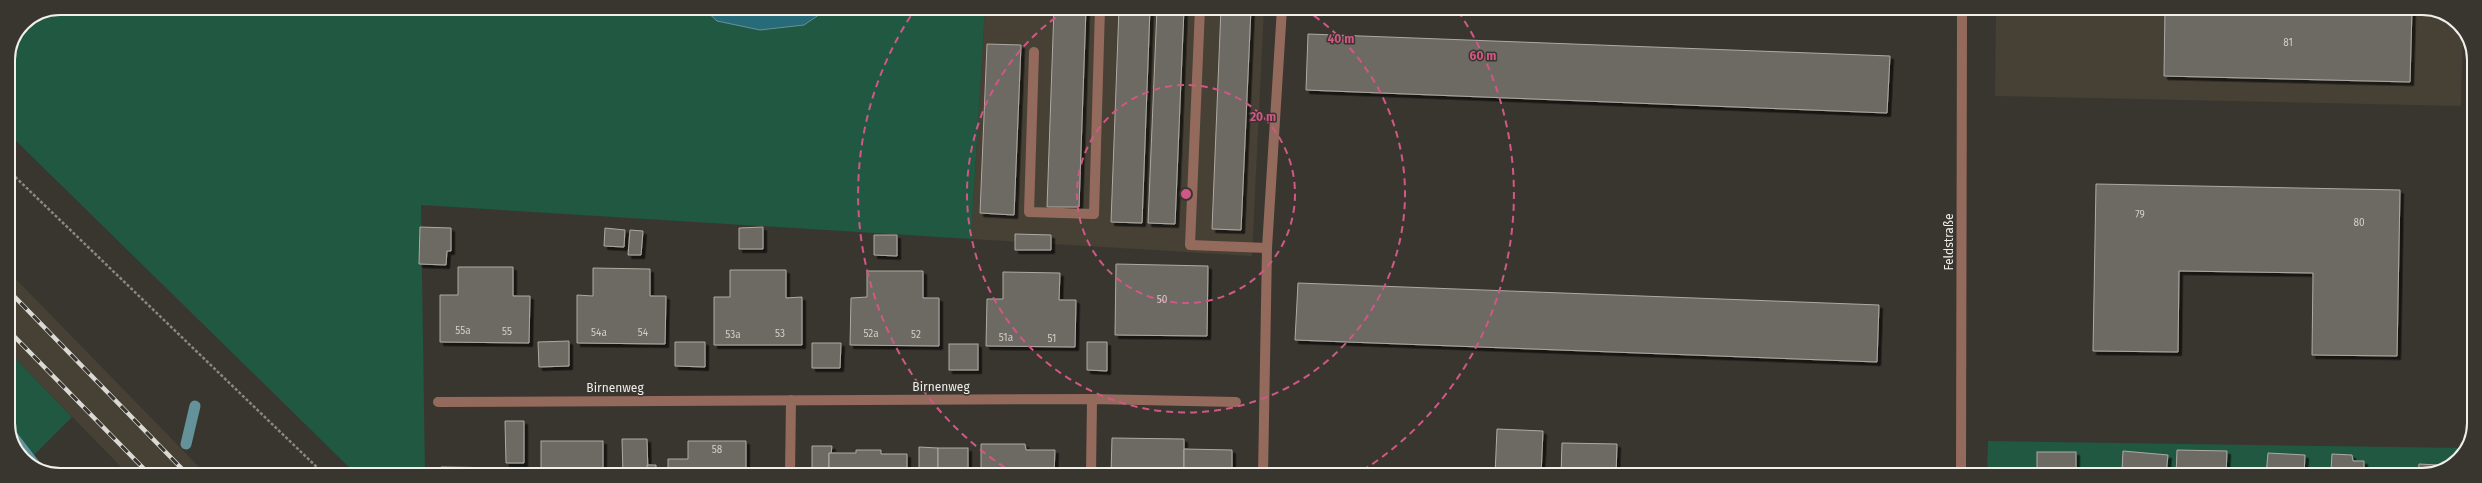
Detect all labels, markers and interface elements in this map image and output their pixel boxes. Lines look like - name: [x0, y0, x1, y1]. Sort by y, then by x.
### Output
- text: 40 m: [1328, 32, 1354, 46]
- house number: 81: [2283, 37, 2293, 49]
- text: 60 m: [1470, 49, 1496, 63]
- text: 20 m: [1250, 110, 1276, 124]
- centre of rings: [1179, 187, 1193, 201]
- house number: 79: [2135, 209, 2145, 221]
- street label: Feldstraße: [1942, 214, 1956, 270]
- house number: 80: [2353, 217, 2365, 229]
- house number: 50: [1157, 294, 1168, 306]
- house number: 55a: [455, 325, 471, 337]
- house number: 55: [502, 326, 512, 338]
- house number: 54a: [591, 327, 607, 339]
- house number: 54: [638, 327, 649, 339]
- house number: 53: [775, 328, 785, 340]
- house number: 52a: [863, 328, 879, 340]
- house number: 53a: [725, 329, 741, 341]
- house number: 52: [911, 329, 921, 341]
- house number: 51a: [999, 332, 1013, 344]
- house number: 51: [1048, 333, 1056, 345]
- street label: Birnenweg: [912, 380, 970, 394]
- street label: Birnenweg: [586, 381, 644, 395]
- house number: 58: [712, 444, 723, 456]

